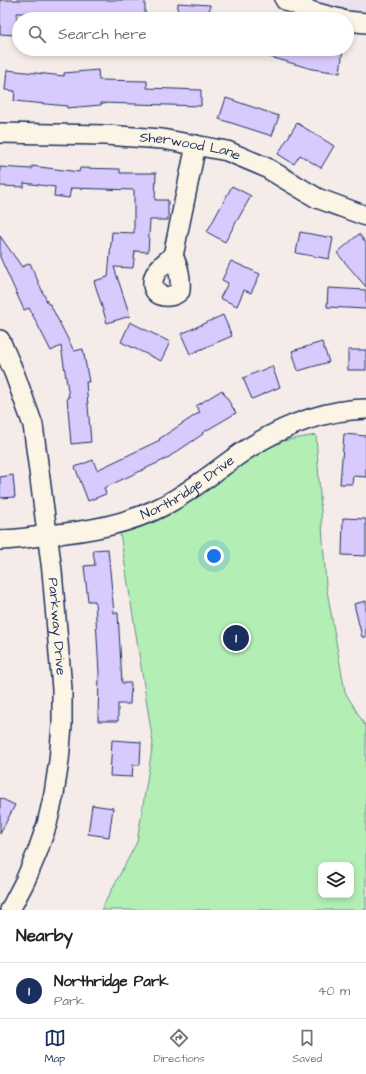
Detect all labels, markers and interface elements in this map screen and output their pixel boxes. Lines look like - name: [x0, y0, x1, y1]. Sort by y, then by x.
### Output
- search box: [12, 12, 354, 56]
- icon: search: [26, 23, 48, 45]
- text: Search here: [58, 24, 147, 45]
- street label: Sherwood Lane: [139, 127, 244, 166]
- street label: Northridge Drive: [138, 450, 239, 525]
- your location: [204, 546, 224, 566]
- street label: Parkway Drive: [43, 577, 71, 676]
- pin: 1: [223, 623, 249, 653]
- map controls: [318, 862, 354, 898]
- button: layers: [318, 862, 354, 898]
- text: Nearby: [16, 924, 73, 948]
- text: Northridge Park: [54, 971, 168, 992]
- text: 1: [28, 982, 30, 1000]
- text: 40 m: [318, 982, 350, 1000]
- text: Park: [54, 992, 84, 1010]
- tab: Map: [44, 1027, 66, 1066]
- tab: Directions: [153, 1027, 205, 1066]
- tab: Saved: [292, 1027, 322, 1066]

